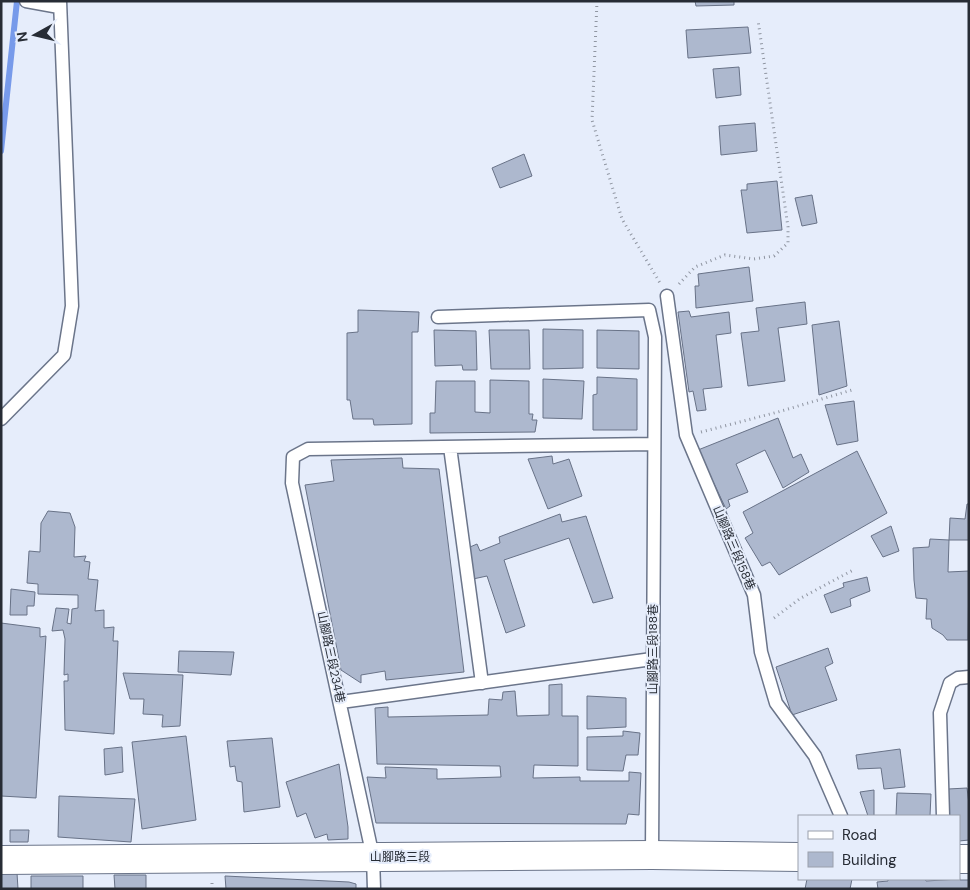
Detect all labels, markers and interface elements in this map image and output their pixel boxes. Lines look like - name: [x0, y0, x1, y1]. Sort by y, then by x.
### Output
- north arrow: [10, 10, 60, 60]
- text: N: [13, 30, 32, 43]
- street label: 山腳路三段158巷: [709, 503, 759, 593]
- street label: 山腳路三段188巷: [645, 604, 661, 694]
- street label: 山腳路三段234巷: [313, 610, 349, 704]
- legend: [798, 815, 960, 880]
- text: Road: [842, 825, 877, 845]
- street label: 山腳路三段: [370, 849, 430, 865]
- text: Building: [842, 850, 897, 870]

